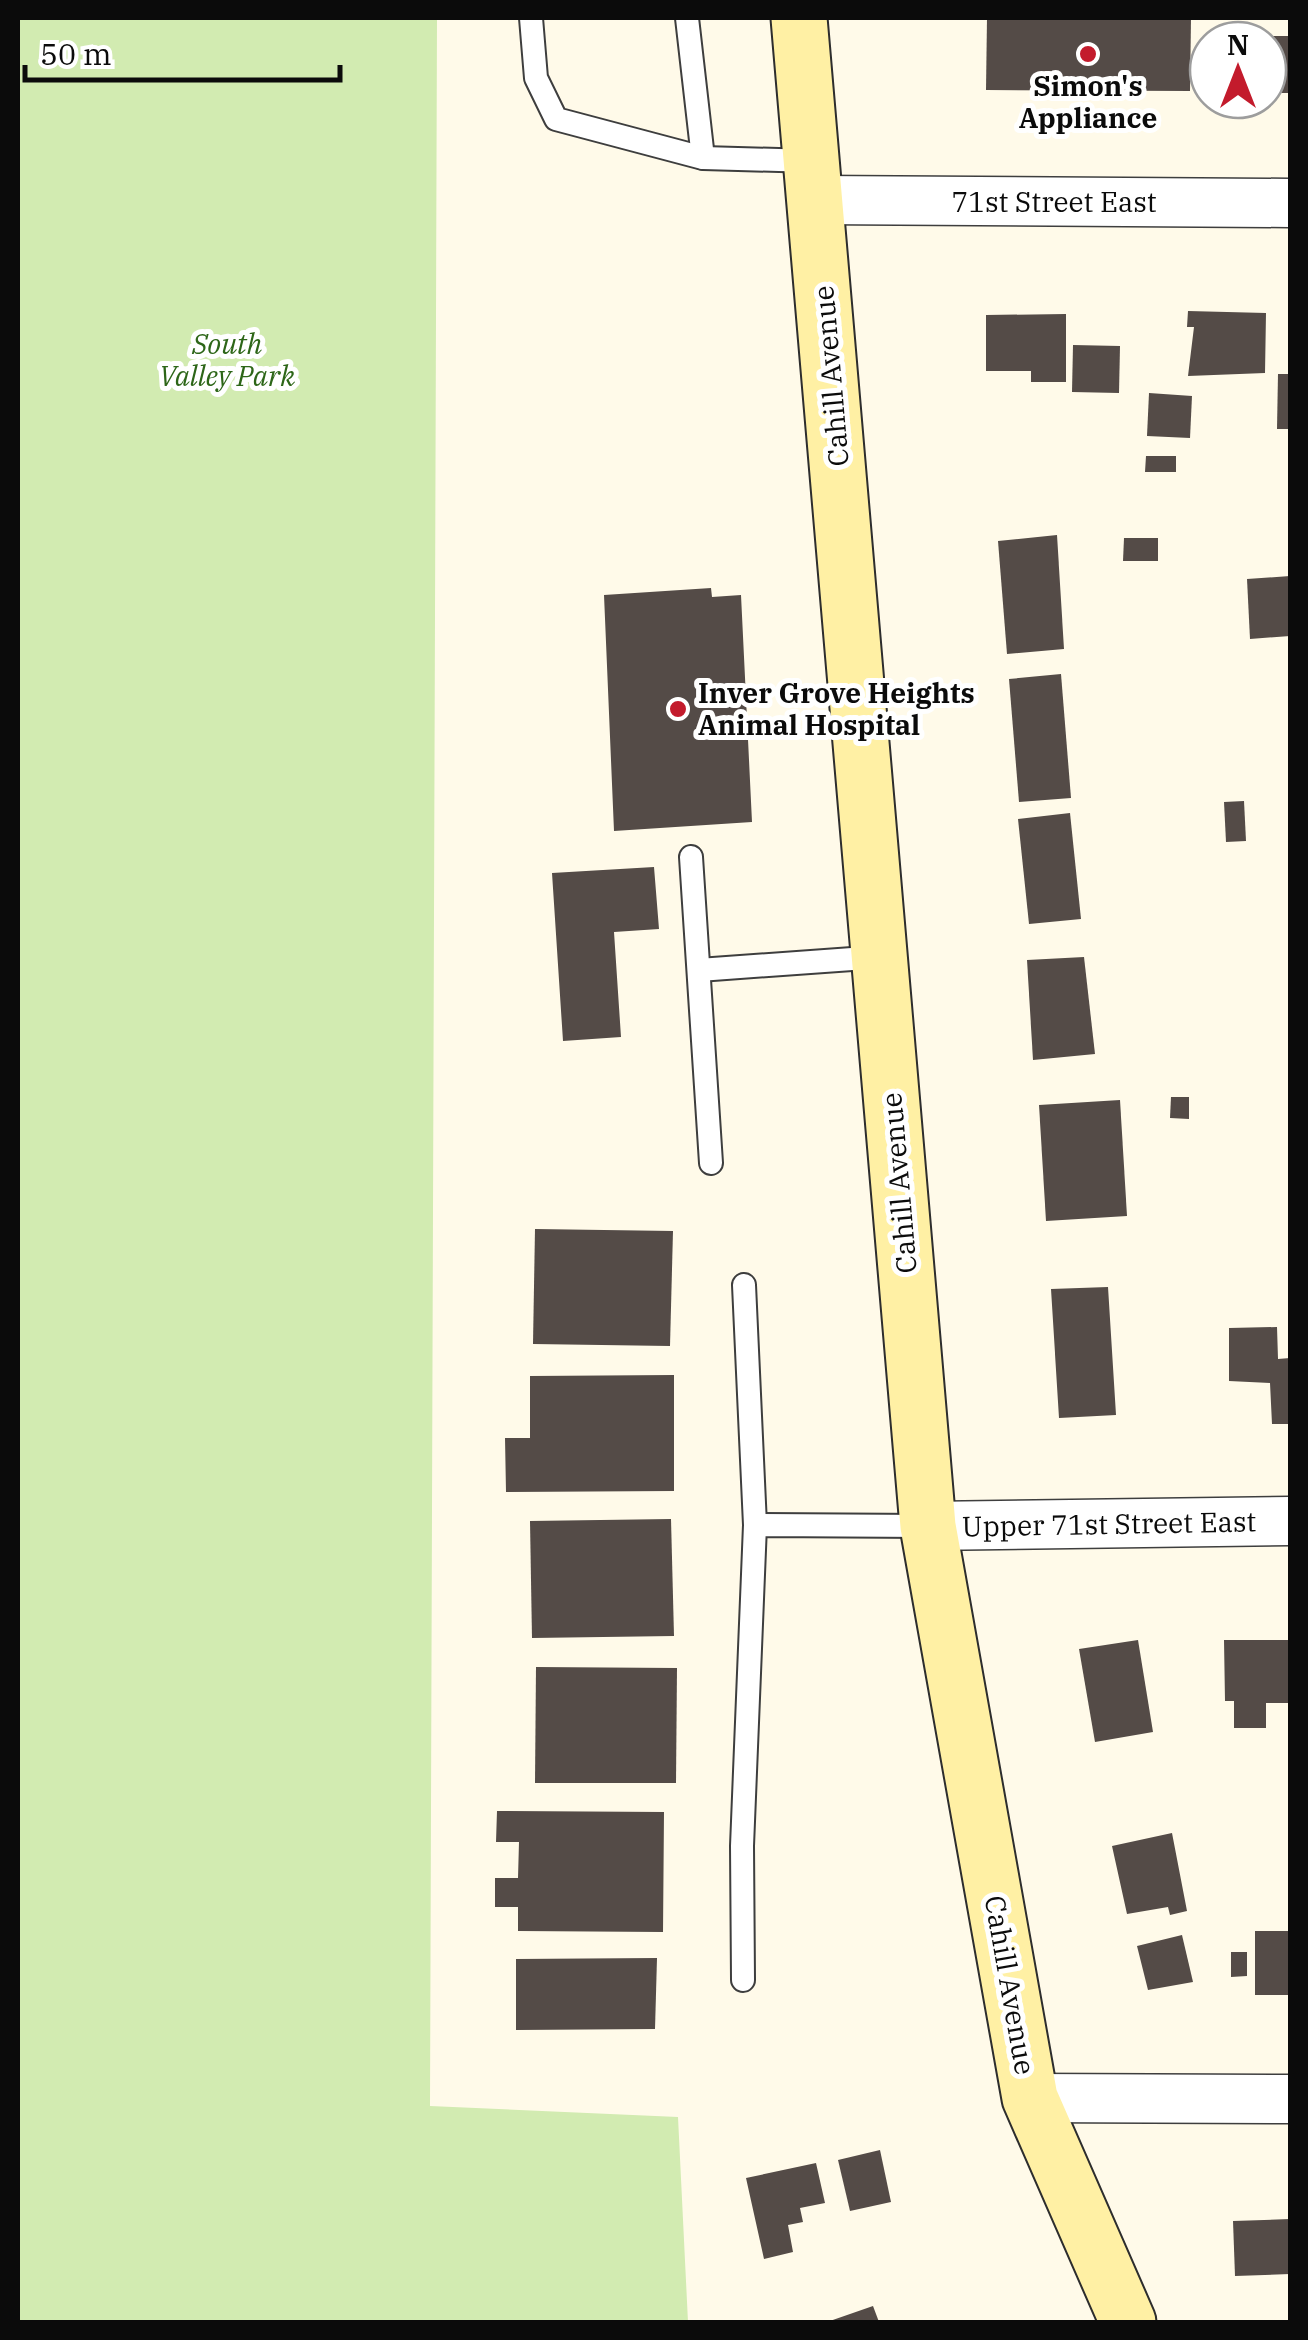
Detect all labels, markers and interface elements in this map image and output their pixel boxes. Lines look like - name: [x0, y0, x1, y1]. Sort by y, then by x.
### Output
- scale bar: [25, 20, 340, 82]
- north arrow: [1188, 20, 1288, 120]
- text: N: [1227, 26, 1249, 63]
- text: 50 m: [40, 34, 112, 73]
- marker: Simon's Appliance: [1077, 43, 1099, 65]
- place label: Simon's Appliance: [1019, 67, 1157, 136]
- street label: 71st Street East: [951, 183, 1157, 220]
- street label: Cahill Avenue: [804, 284, 857, 468]
- park label: South Valley Park: [159, 325, 295, 394]
- place label: Inver Grove Heights Animal Hospital: [698, 674, 975, 743]
- marker: Inver Grove Heights Animal Hospital: [667, 698, 689, 720]
- street label: Cahill Avenue: [872, 1091, 925, 1275]
- street label: Upper 71st Street East: [962, 1502, 1257, 1545]
- street label: Cahill Avenue: [977, 1892, 1044, 2077]

